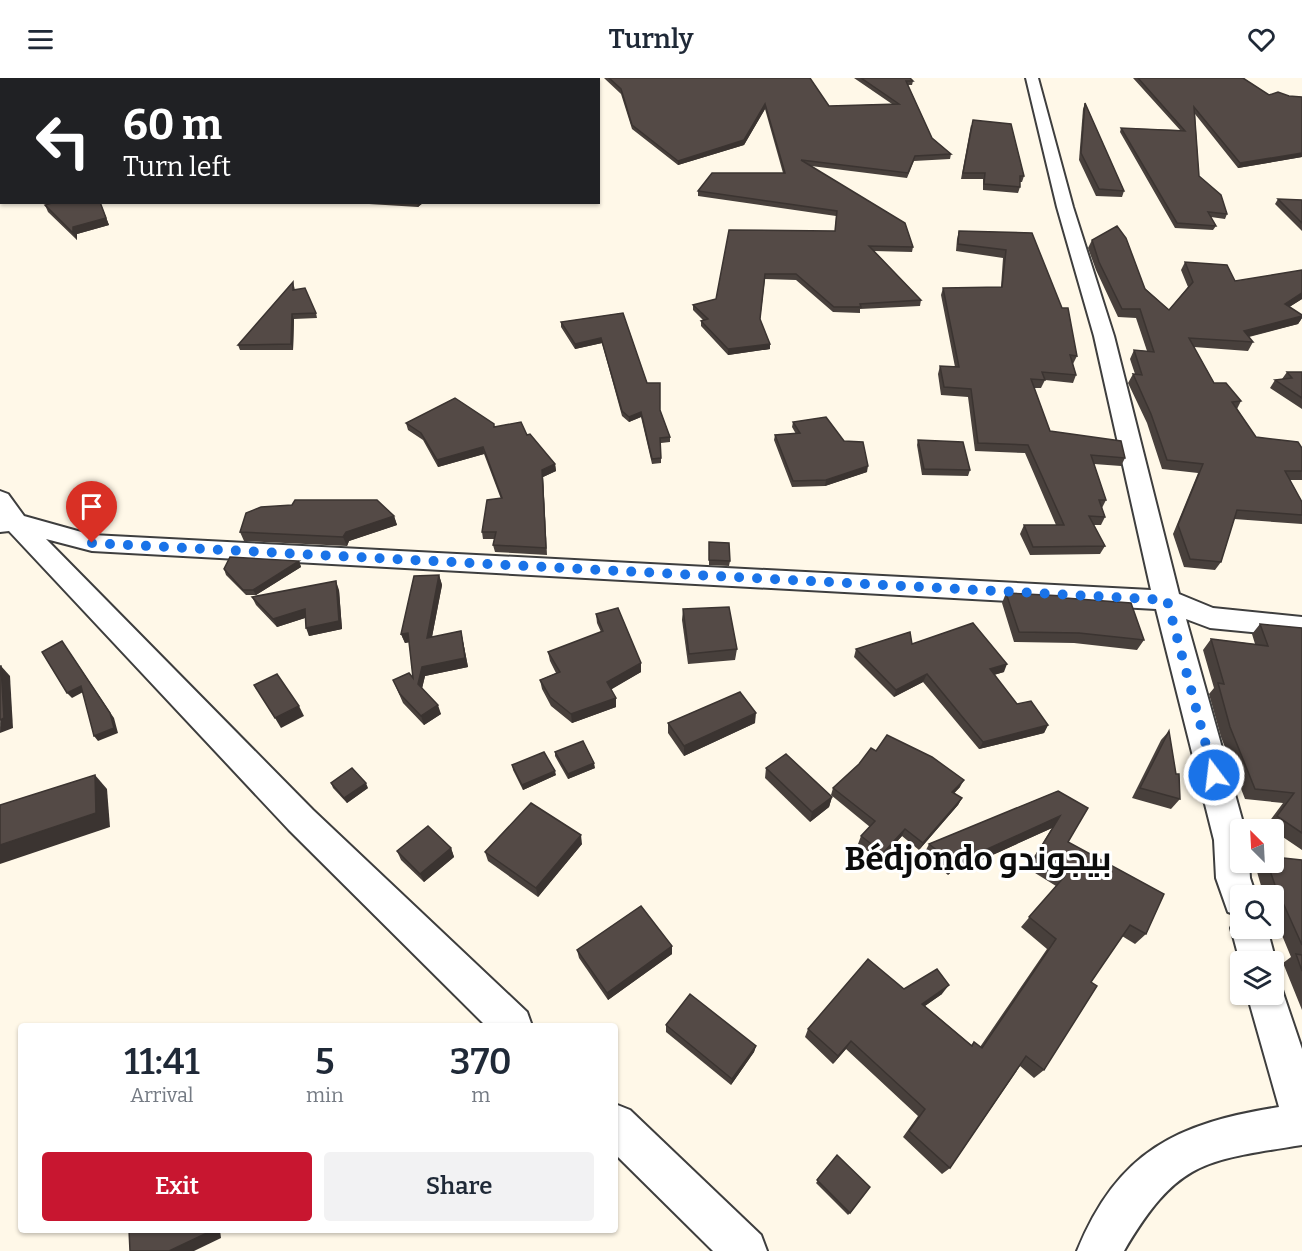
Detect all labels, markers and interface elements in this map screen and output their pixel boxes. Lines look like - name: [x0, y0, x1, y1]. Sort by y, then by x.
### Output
- icon: menu: [24, 23, 57, 56]
- text: Turnly: [609, 23, 693, 55]
- icon: heart: [1245, 23, 1278, 56]
- text: 60 m: [123, 100, 222, 150]
- icon: left: [24, 102, 102, 180]
- text: Turn left: [123, 151, 231, 183]
- pin: [66, 481, 117, 543]
- icon: arrive: [75, 490, 108, 523]
- position arrow: [1182, 743, 1246, 807]
- north arrow: [1230, 819, 1284, 873]
- map controls: [1230, 819, 1284, 1005]
- district label: Bédjondo بيجوندو: [844, 839, 1112, 879]
- button: search: [1230, 885, 1284, 939]
- button: layers: [1230, 951, 1284, 1005]
- text: 11:41: [124, 1040, 200, 1084]
- text: 5: [315, 1040, 335, 1084]
- text: 370: [450, 1040, 512, 1084]
- text: Arrival: [130, 1083, 194, 1107]
- text: min: [306, 1083, 344, 1107]
- text: m: [471, 1083, 490, 1107]
- button: Exit: [42, 1152, 312, 1221]
- button: Share: [324, 1152, 594, 1221]

